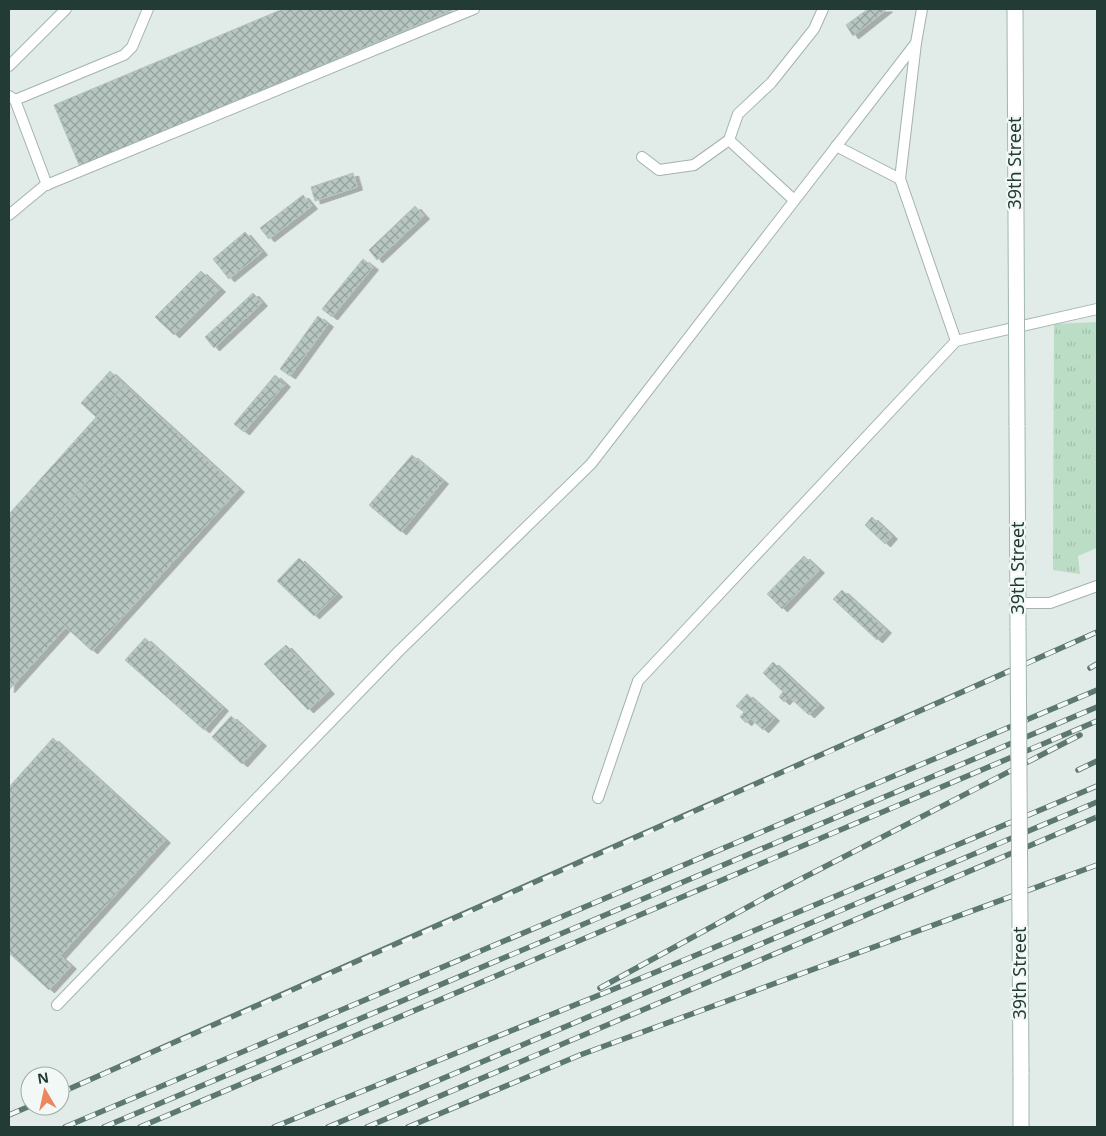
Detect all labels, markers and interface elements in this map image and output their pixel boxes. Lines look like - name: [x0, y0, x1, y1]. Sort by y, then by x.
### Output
- street label: 39th Street: [1002, 116, 1026, 210]
- street label: 39th Street: [1005, 521, 1029, 615]
- street label: 39th Street: [1007, 926, 1031, 1020]
- north arrow: [20, 1066, 70, 1116]
- text: N: [36, 1067, 50, 1088]

